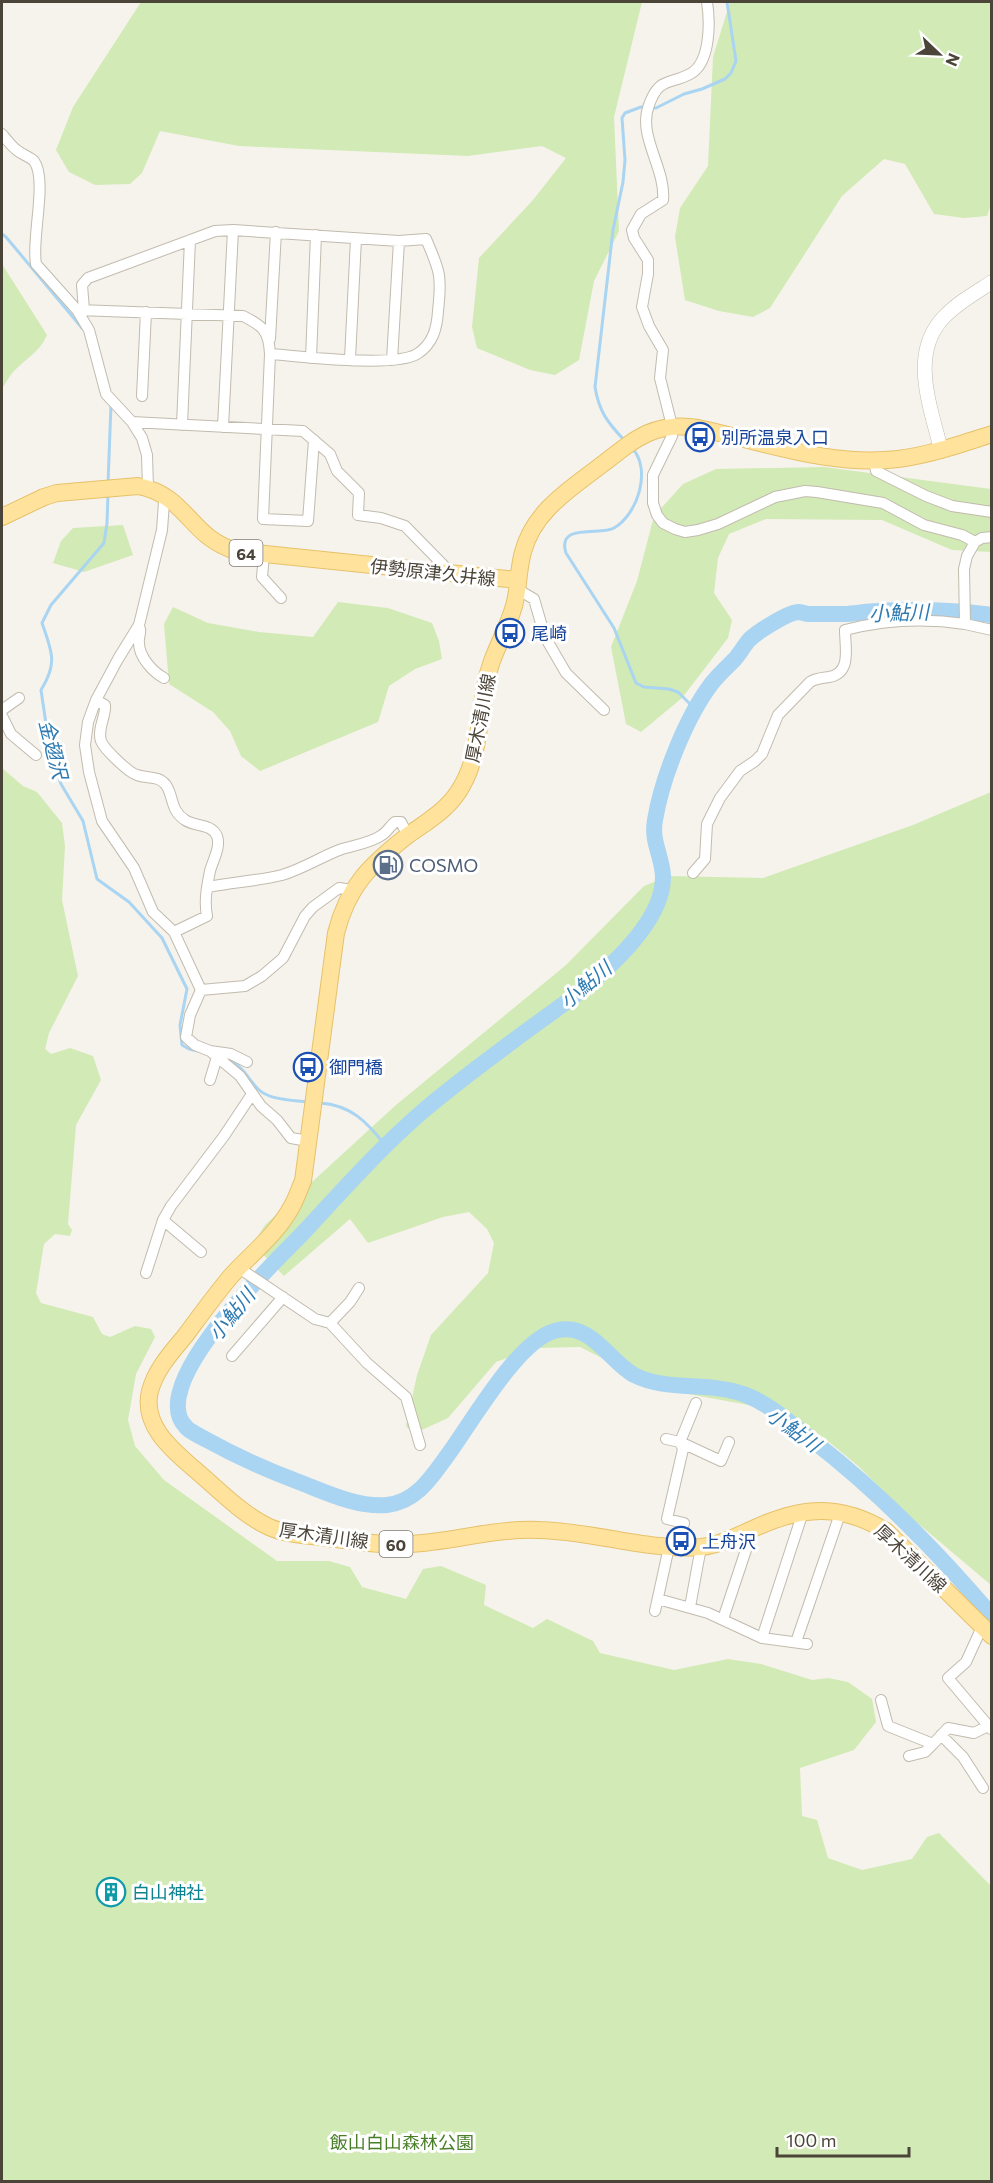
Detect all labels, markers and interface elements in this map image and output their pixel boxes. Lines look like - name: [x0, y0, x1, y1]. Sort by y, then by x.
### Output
- north arrow: [909, 24, 969, 84]
- text: N: [942, 51, 964, 69]
- bus stop icon: 別所温泉入口: [684, 421, 716, 453]
- place label: 別所温泉入口: [721, 426, 829, 448]
- road number: 64: [230, 540, 262, 566]
- street label: 伊勢原津久井線: [369, 554, 497, 590]
- water label: 小鮎川: [869, 599, 931, 625]
- bus stop icon: 尾崎: [494, 617, 526, 649]
- place label: 尾崎: [531, 622, 567, 644]
- street label: 厚木清川線: [461, 672, 499, 764]
- water label: 金翅沢: [35, 717, 74, 784]
- fuel station icon: COSMO: [372, 849, 404, 881]
- place label: COSMO: [409, 854, 478, 876]
- water label: 小鮎川: [554, 954, 617, 1012]
- bus stop icon: 御門橋: [292, 1051, 324, 1083]
- place label: 御門橋: [329, 1056, 383, 1078]
- water label: 小鮎川: [203, 1282, 260, 1345]
- water label: 小鮎川: [763, 1402, 827, 1458]
- street label: 厚木清川線: [278, 1518, 370, 1552]
- street label: 厚木清川線: [871, 1519, 951, 1597]
- bus stop icon: 上舟沢: [665, 1525, 697, 1557]
- place label: 上舟沢: [702, 1530, 756, 1552]
- road number: 60: [380, 1531, 412, 1557]
- building icon: 白山神社: [95, 1876, 127, 1908]
- place label: 白山神社: [132, 1881, 204, 1903]
- scale bar: [777, 2120, 909, 2158]
- text: 100 m: [786, 2129, 836, 2151]
- park label: 飯山白山森林公園: [330, 2131, 474, 2153]

